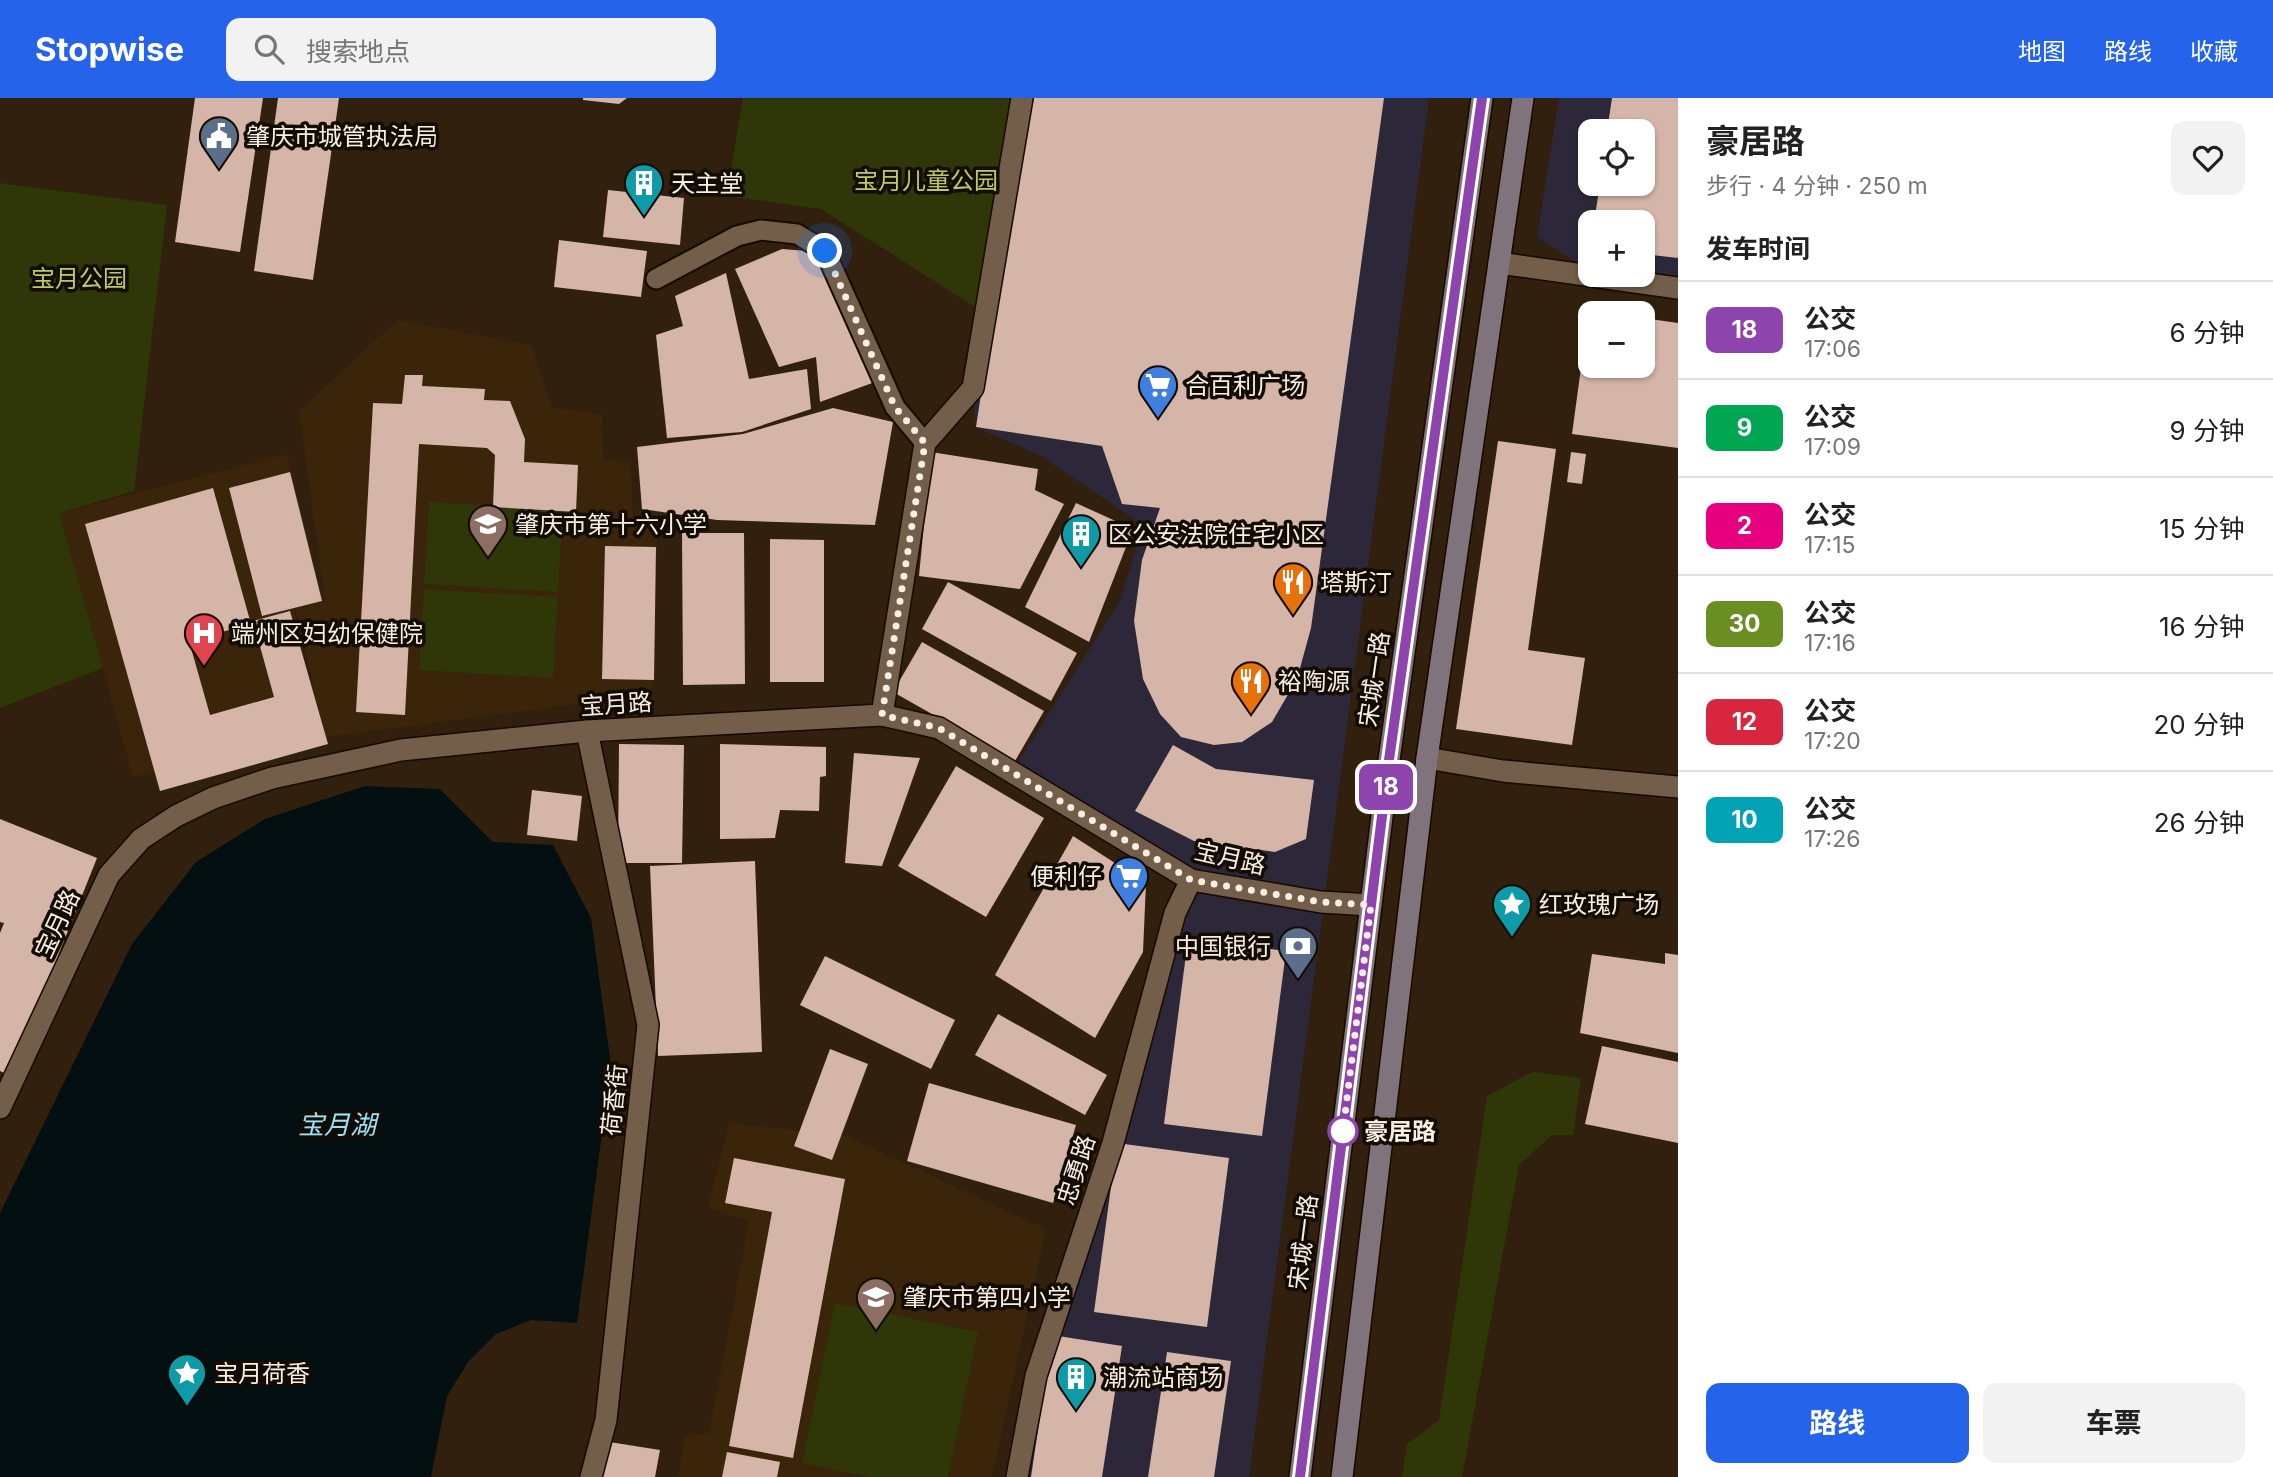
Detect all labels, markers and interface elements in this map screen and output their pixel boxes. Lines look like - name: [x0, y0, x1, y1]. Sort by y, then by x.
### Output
- search box: [226, 18, 716, 81]
- text: Stopwise: [35, 29, 184, 69]
- icon: search: [250, 30, 288, 68]
- text: 搜索地点: [306, 36, 410, 67]
- text: 地图: [2018, 37, 2066, 66]
- text: 路线: [2104, 37, 2152, 66]
- text: 收藏: [2190, 37, 2238, 66]
- public building icon: 肇庆市城管执法局: [198, 115, 240, 170]
- map controls: [1578, 119, 1655, 378]
- button: locate: [1578, 119, 1655, 196]
- text: 豪居路: [1706, 121, 1805, 161]
- button: heart: [2171, 121, 2245, 195]
- place label: 肇庆市城管执法局: [246, 122, 438, 151]
- building icon: 天主堂: [623, 162, 665, 217]
- park label: 宝月儿童公园: [854, 166, 998, 195]
- place label: 天主堂: [671, 169, 743, 198]
- text: 步行 · 4 分钟 · 250 m: [1706, 172, 1928, 200]
- button: +: [1578, 210, 1655, 287]
- your location: [807, 233, 842, 268]
- text: 发车时间: [1706, 233, 1810, 264]
- park label: 宝月公园: [31, 264, 127, 293]
- button: −: [1578, 301, 1655, 378]
- text: 公交: [1804, 303, 1856, 334]
- text: 18: [1732, 315, 1757, 344]
- text: 6 分钟: [2170, 317, 2245, 348]
- text: 17:06: [1804, 335, 1861, 363]
- supermarket icon: 合百利广场: [1137, 364, 1179, 419]
- place label: 合百利广场: [1185, 371, 1305, 400]
- text: 公交: [1804, 401, 1856, 432]
- text: 9: [1737, 413, 1752, 442]
- text: 9 分钟: [2170, 415, 2245, 446]
- text: 17:09: [1804, 433, 1861, 461]
- text: 公交: [1804, 499, 1856, 530]
- school or university icon: 肇庆市第十六小学: [467, 503, 509, 558]
- place label: 肇庆市第十六小学: [515, 510, 707, 539]
- text: 2: [1737, 511, 1752, 540]
- building icon: 区公安法院住宅小区: [1060, 513, 1102, 568]
- text: 15 分钟: [2159, 513, 2245, 544]
- place label: 区公安法院住宅小区: [1108, 520, 1324, 549]
- text: 17:15: [1804, 531, 1856, 559]
- restaurant icon: 塔斯汀: [1272, 561, 1314, 616]
- place label: 塔斯汀: [1320, 568, 1392, 597]
- text: 公交: [1804, 597, 1856, 628]
- text: 30: [1729, 609, 1760, 638]
- text: 16 分钟: [2159, 611, 2245, 642]
- hospital icon: 端州区妇幼保健院: [183, 612, 225, 667]
- place label: 端州区妇幼保健院: [231, 619, 423, 648]
- street label: 宋城一路: [1353, 629, 1395, 729]
- text: 17:16: [1804, 629, 1856, 657]
- restaurant icon: 裕陶源: [1230, 660, 1272, 715]
- place label: 裕陶源: [1278, 667, 1350, 696]
- street label: 宝月路: [579, 687, 653, 721]
- text: 公交: [1804, 695, 1856, 726]
- text: 12: [1732, 707, 1757, 736]
- text: 20 分钟: [2153, 709, 2245, 740]
- text: 17:20: [1804, 727, 1861, 755]
- line badge: 18: [1354, 764, 1418, 810]
- text: 18: [1373, 772, 1399, 801]
- text: 公交: [1804, 793, 1856, 824]
- text: 10: [1731, 805, 1758, 834]
- text: 26 分钟: [2154, 807, 2245, 838]
- text: 17:26: [1804, 825, 1861, 853]
- street label: 宝月路: [1192, 836, 1268, 880]
- supermarket icon: 便利仔: [1108, 855, 1150, 910]
- place label: 便利仔: [1030, 862, 1102, 891]
- place icon: 红玫瑰广场: [1491, 883, 1533, 938]
- street label: 宝月路: [29, 885, 85, 963]
- place label: 红玫瑰广场: [1539, 890, 1659, 919]
- bank icon: 中国银行: [1277, 925, 1319, 980]
- place label: 中国银行: [1175, 932, 1271, 961]
- street label: 荷香街: [596, 1063, 632, 1137]
- water label: 宝月湖: [298, 1109, 380, 1140]
- marker: 豪居路: [1328, 1116, 1358, 1146]
- place label: 豪居路: [1364, 1117, 1436, 1146]
- street label: 忠勇路: [1051, 1131, 1101, 1209]
- street label: 宋城一路: [1283, 1193, 1323, 1291]
- school or university icon: 肇庆市第四小学: [855, 1276, 897, 1331]
- place label: 肇庆市第四小学: [903, 1283, 1071, 1312]
- place icon: 宝月荷香: [166, 1352, 208, 1407]
- building icon: 潮流站商场: [1055, 1356, 1097, 1411]
- place label: 宝月荷香: [214, 1359, 310, 1388]
- place label: 潮流站商场: [1103, 1363, 1223, 1392]
- button: 路线: [1706, 1383, 1969, 1463]
- button: 车票: [1983, 1383, 2245, 1463]

